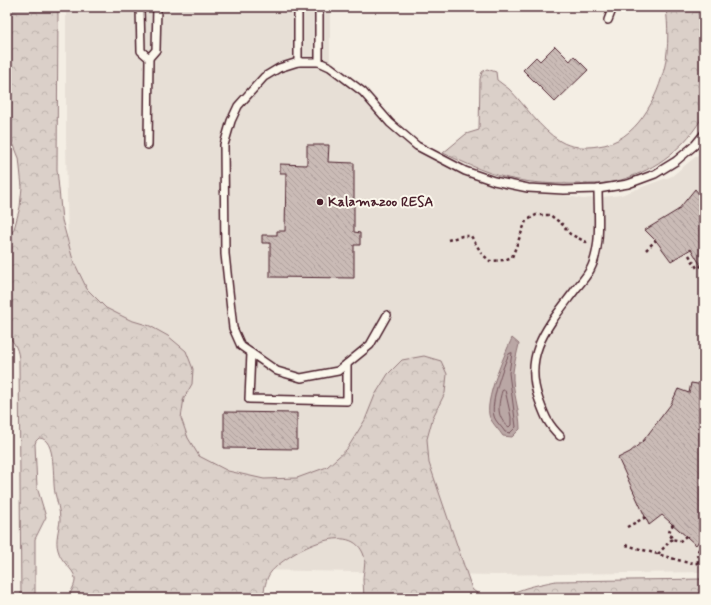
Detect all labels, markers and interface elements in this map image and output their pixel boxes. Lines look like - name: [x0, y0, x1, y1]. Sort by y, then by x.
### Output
- place label: Kalamazoo RESA: [328, 193, 433, 211]
- marker: Kalamazoo RESA: [315, 197, 325, 207]

